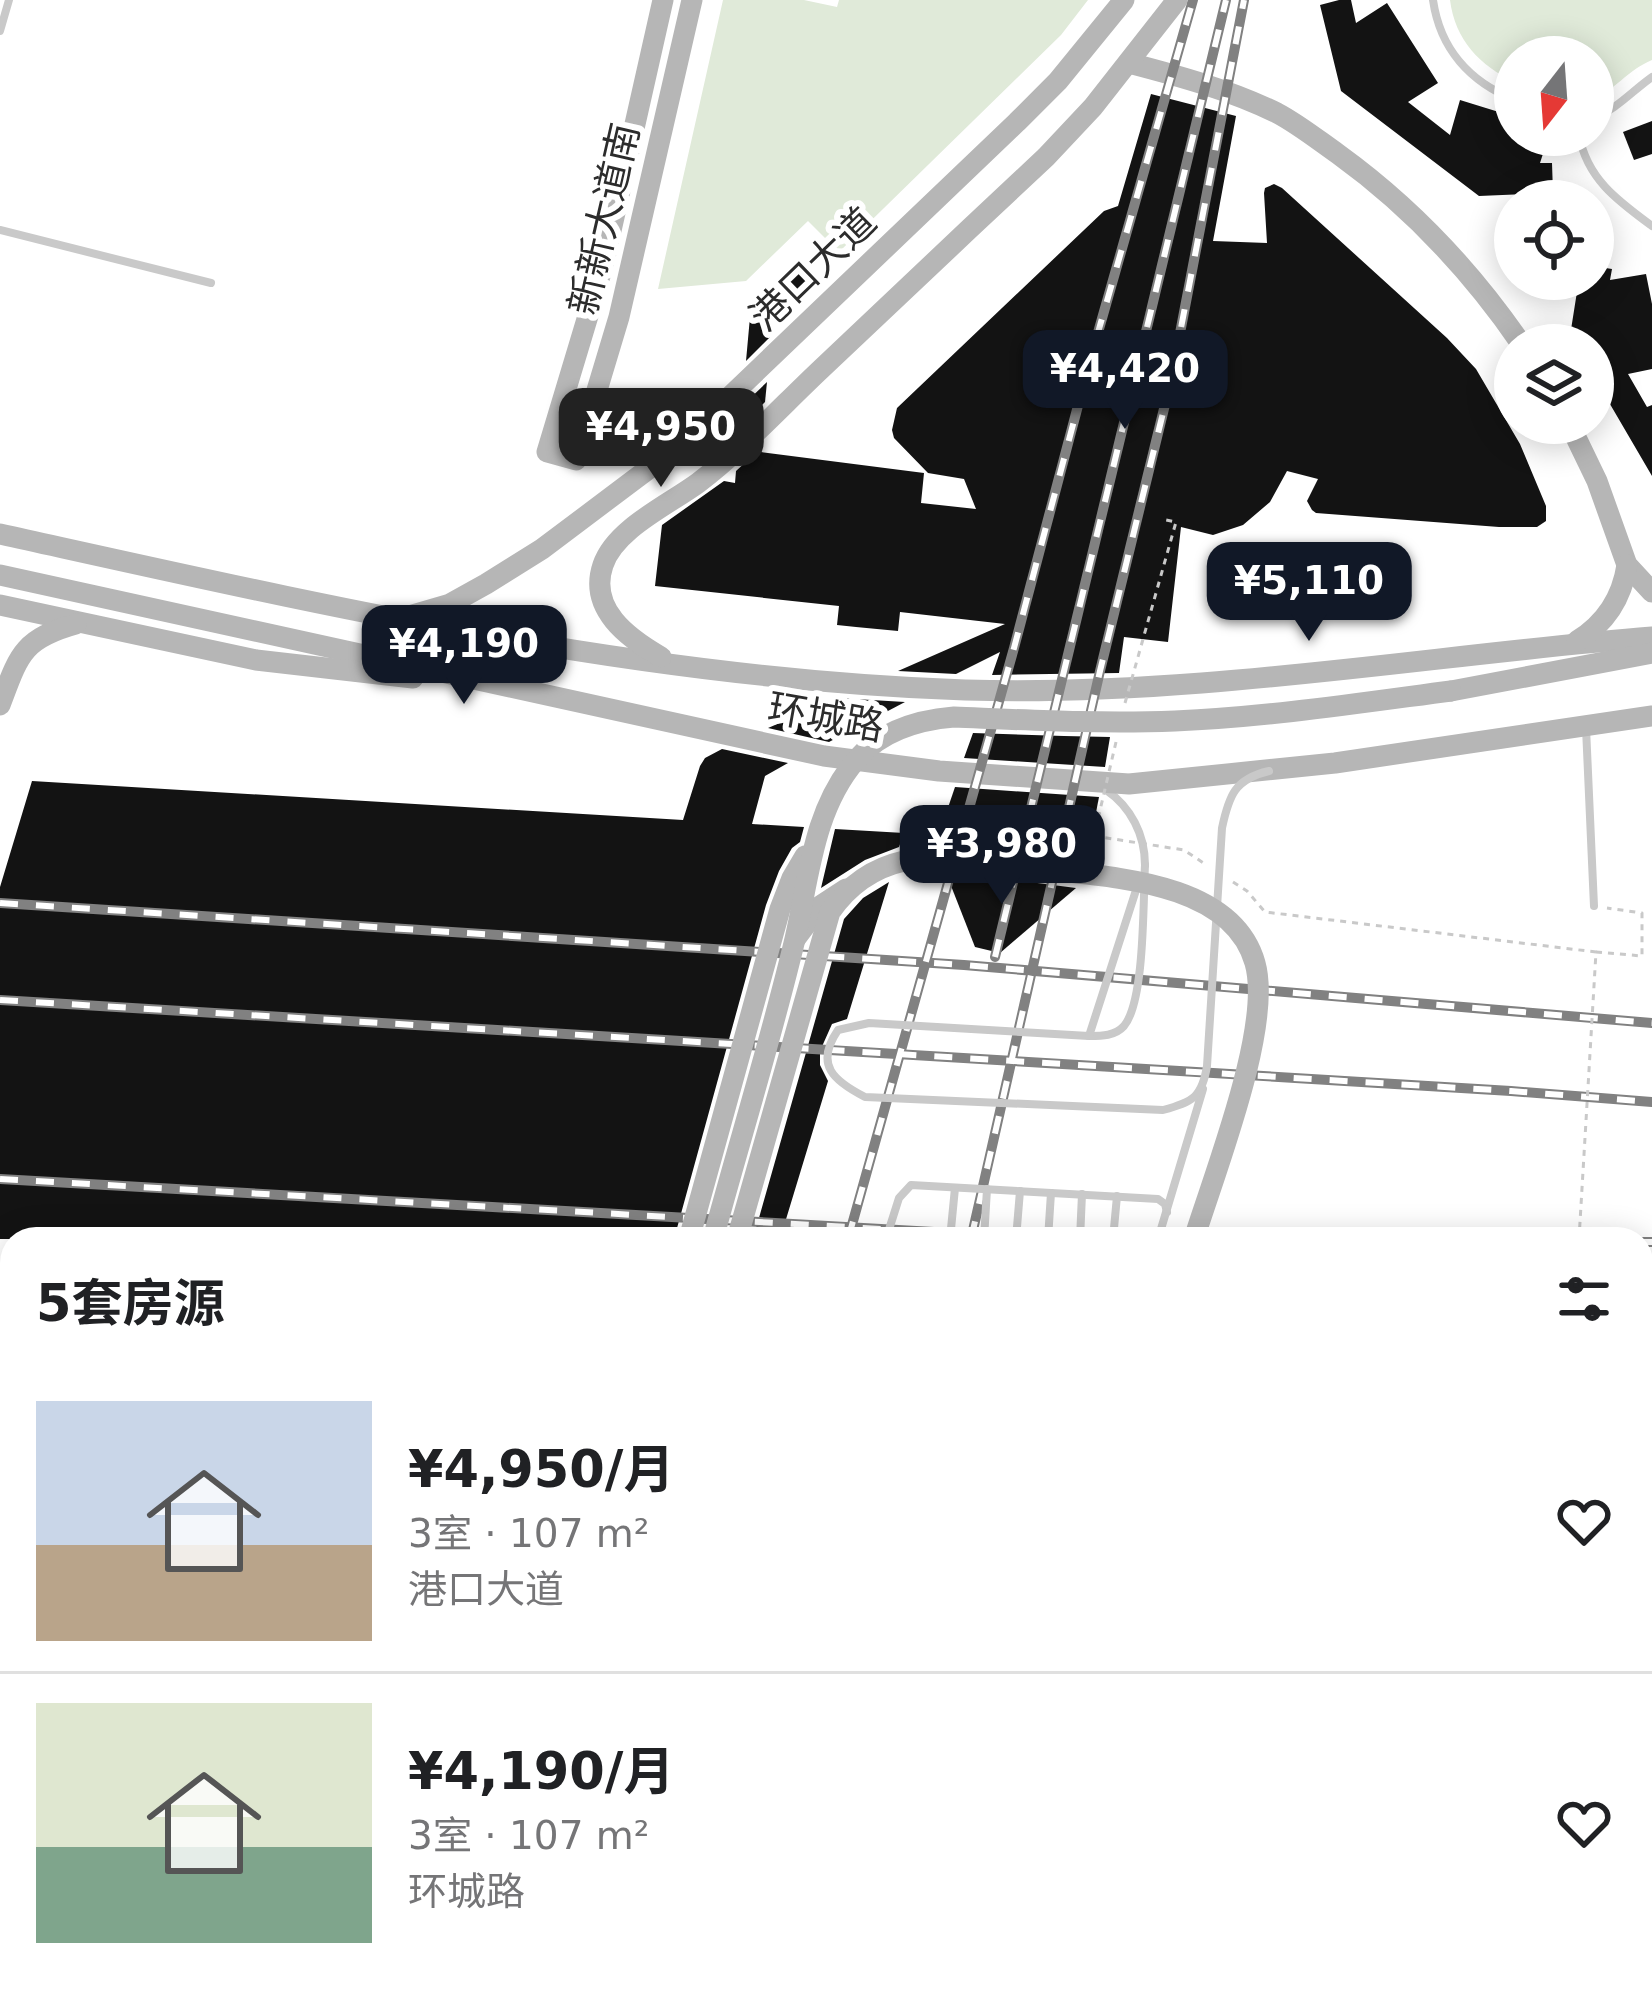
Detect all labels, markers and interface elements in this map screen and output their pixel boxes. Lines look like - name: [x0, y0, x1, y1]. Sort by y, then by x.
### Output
- north arrow: [1494, 36, 1614, 156]
- map controls: [1494, 36, 1614, 444]
- street label: 新新大道南: [560, 119, 648, 319]
- button: locate: [1494, 180, 1614, 300]
- street label: 港口大道: [741, 199, 885, 339]
- button: layers: [1494, 324, 1614, 444]
- pin: ¥4,420: [1027, 330, 1223, 432]
- text: ¥4,420: [1050, 346, 1200, 391]
- pin: ¥4,950: [563, 388, 759, 490]
- text: ¥4,950: [586, 404, 736, 449]
- pin: ¥5,110: [1211, 542, 1407, 644]
- text: ¥5,110: [1234, 558, 1384, 603]
- pin: ¥4,190: [366, 605, 562, 707]
- text: ¥4,190: [389, 621, 539, 666]
- street label: 环城路: [764, 685, 888, 749]
- pin: ¥3,980: [904, 805, 1100, 907]
- text: ¥3,980: [927, 821, 1077, 866]
- icon: filters: [1551, 1266, 1617, 1332]
- text: 5套房源: [36, 1274, 225, 1333]
- text: ¥4,950/月: [408, 1440, 674, 1499]
- icon: home: [132, 1449, 276, 1593]
- icon: heart: [1551, 1488, 1617, 1554]
- text: 3室 · 107 m²: [408, 1511, 649, 1556]
- text: 港口大道: [408, 1567, 564, 1612]
- text: ¥4,190/月: [408, 1742, 674, 1801]
- icon: home: [132, 1751, 276, 1895]
- icon: heart: [1551, 1790, 1617, 1856]
- text: 3室 · 107 m²: [408, 1813, 649, 1858]
- text: 环城路: [408, 1869, 525, 1914]

